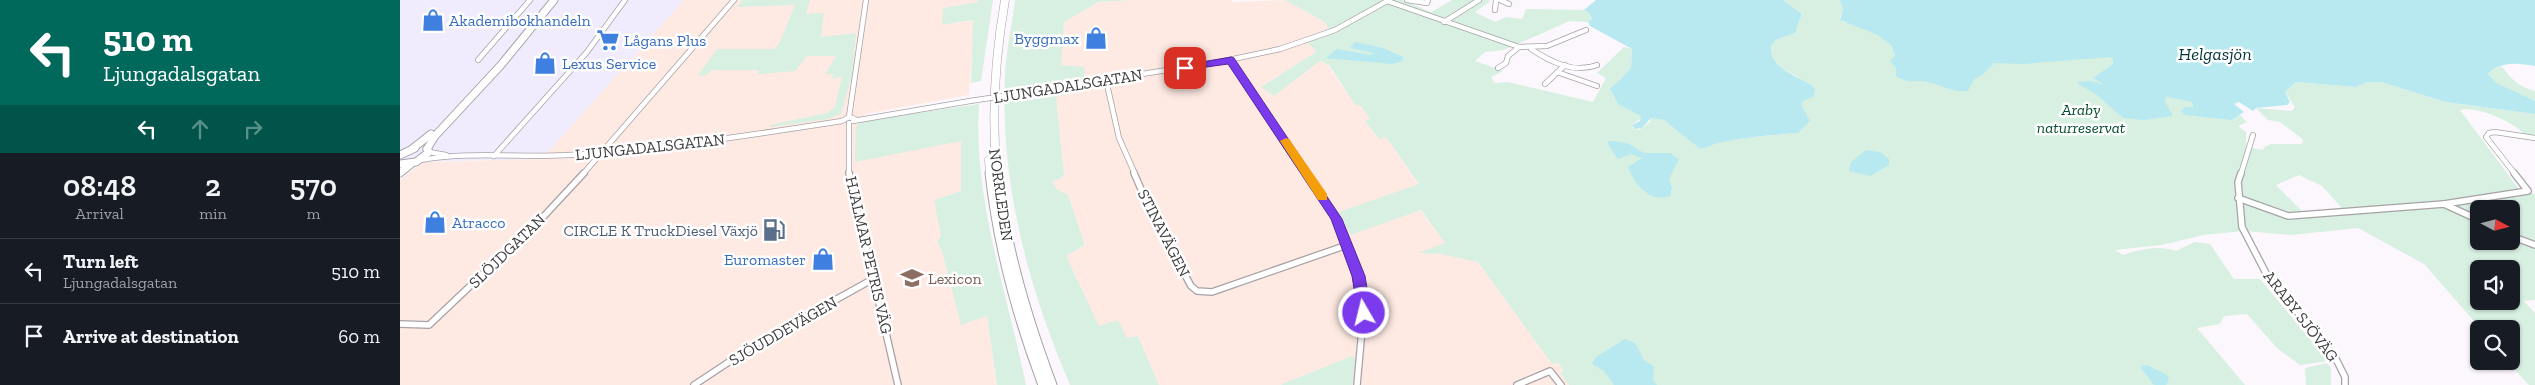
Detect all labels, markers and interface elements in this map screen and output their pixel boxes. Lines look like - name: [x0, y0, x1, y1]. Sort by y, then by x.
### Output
- shop icon: Akademibokhandeln: [420, 7, 446, 33]
- place label: Akademibokhandeln: [449, 11, 591, 30]
- text: 510 m: [103, 18, 193, 60]
- icon: left: [20, 20, 85, 85]
- shop icon: Byggmax: [1083, 25, 1109, 51]
- supermarket icon: Lågans Plus: [595, 27, 621, 53]
- place label: Byggmax: [1014, 29, 1079, 48]
- place label: Lågans Plus: [624, 31, 706, 50]
- water label: Helgasjön: [2178, 43, 2252, 65]
- pin: [1164, 47, 1206, 89]
- shop icon: Lexus Service: [532, 50, 558, 76]
- place label: Lexus Service: [562, 54, 656, 73]
- icon: arrive: [1171, 54, 1199, 82]
- text: Ljungadalsgatan: [103, 60, 260, 87]
- street label: LJUNGADALSGATAN: [992, 65, 1144, 107]
- park label: Araby naturreservat: [2037, 100, 2126, 137]
- icon: left: [133, 115, 161, 143]
- icon: ahead: [186, 115, 214, 143]
- icon: right: [239, 115, 267, 143]
- street label: LJUNGADALSGATAN: [574, 130, 726, 164]
- street label: NORRLEDEN: [985, 148, 1017, 243]
- text: 08:48: [63, 168, 136, 204]
- text: 2: [205, 168, 221, 204]
- text: 570: [290, 168, 337, 204]
- street label: HJALMAR PETRIS VÄG: [842, 174, 896, 336]
- street label: STINAVÄGEN: [1134, 186, 1194, 280]
- north arrow: [2470, 200, 2520, 250]
- map controls: [2470, 200, 2520, 370]
- text: Arrival: [76, 204, 124, 223]
- text: min: [199, 204, 227, 223]
- text: m: [306, 204, 320, 223]
- shop icon: Atracco: [422, 209, 448, 235]
- street label: SLÖJDGATAN: [465, 210, 549, 292]
- place label: Atracco: [452, 213, 506, 232]
- fuel station icon: CIRCLE K TruckDiesel Växjö: [761, 217, 787, 243]
- place label: CIRCLE K TruckDiesel Växjö: [563, 221, 758, 240]
- shop icon: Euromaster: [810, 246, 836, 272]
- text: Turn left: [63, 250, 138, 273]
- place label: Euromaster: [724, 250, 806, 269]
- icon: left: [20, 257, 48, 285]
- text: 510 m: [331, 260, 380, 283]
- button: sound: [2470, 260, 2520, 310]
- school or university icon: Lexicon: [899, 265, 925, 291]
- street label: ARABY SJÖVÄG: [2260, 267, 2342, 365]
- place label: Lexicon: [928, 269, 982, 288]
- text: Ljungadalsgatan: [63, 273, 177, 292]
- position arrow: [1337, 286, 1389, 338]
- street label: SJÖUDDEVÄGEN: [726, 292, 841, 370]
- button: search: [2470, 320, 2520, 370]
- icon: arrive: [20, 322, 48, 350]
- text: Arrive at destination: [63, 325, 239, 348]
- text: 60 m: [338, 325, 380, 348]

